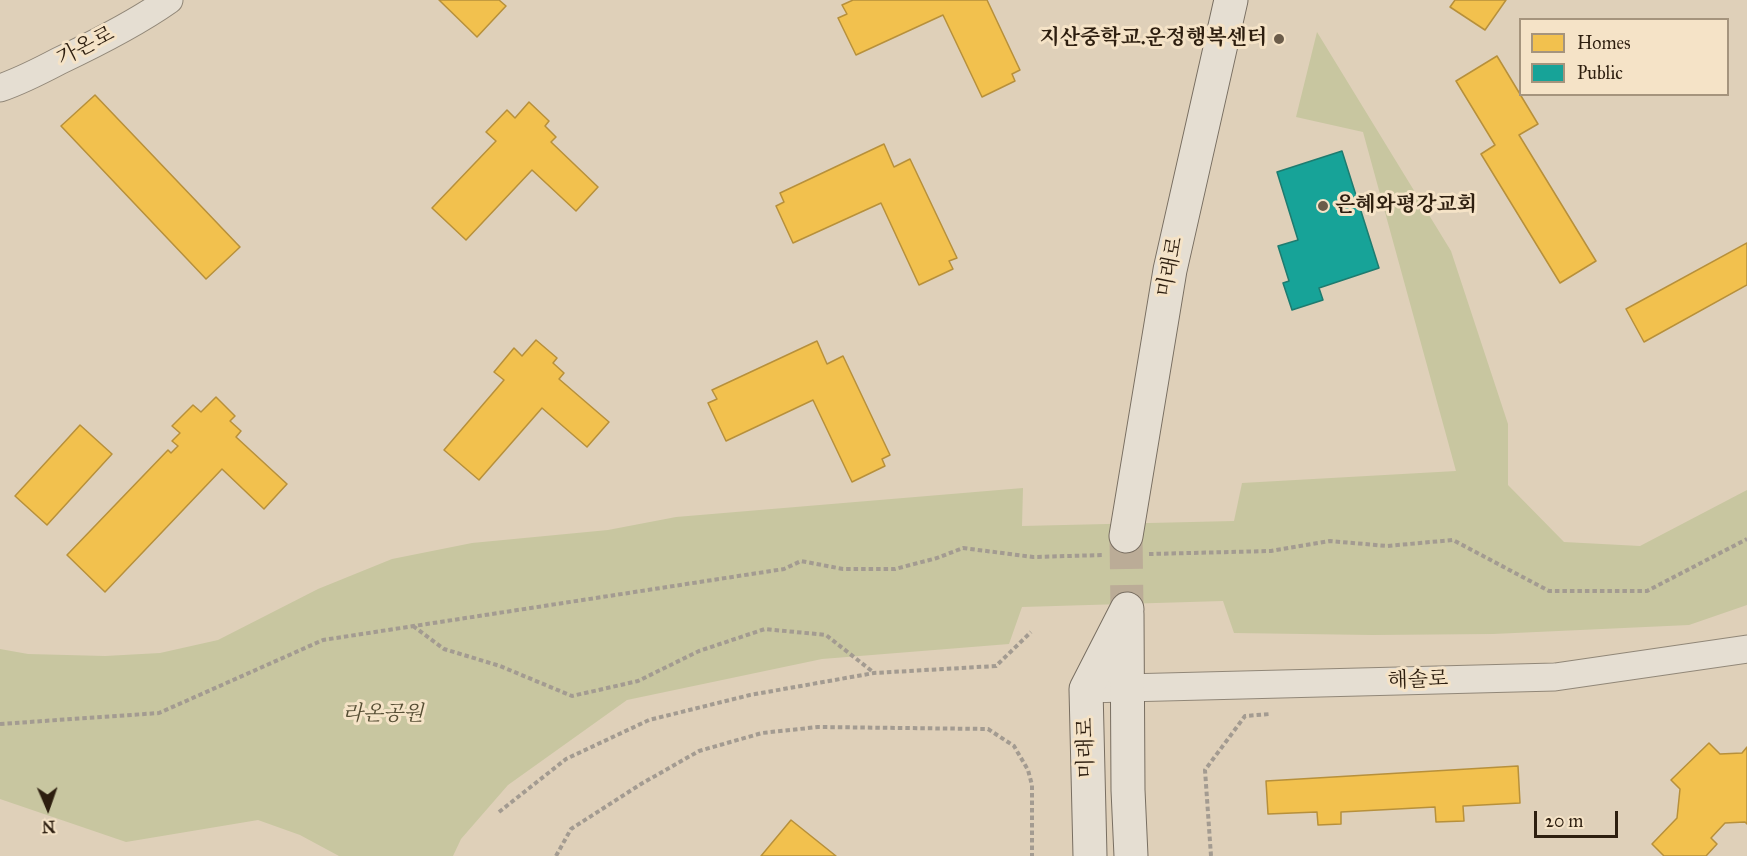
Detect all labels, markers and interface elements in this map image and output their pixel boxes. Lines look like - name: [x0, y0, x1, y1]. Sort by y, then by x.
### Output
- legend: [1519, 18, 1729, 96]
- street label: 가온로: [53, 22, 119, 72]
- place label: 지산중학교.운정행복센터: [1039, 26, 1267, 52]
- marker: 지산중학교.운정행복센터: [1272, 32, 1286, 46]
- text: Homes: [1577, 32, 1631, 54]
- text: Public: [1577, 62, 1623, 84]
- place label: 은혜와평강교회: [1335, 193, 1477, 219]
- marker: 은혜와평강교회: [1316, 199, 1330, 213]
- street label: 미래로: [1153, 235, 1189, 299]
- street label: 해솔로: [1387, 667, 1449, 695]
- park label: 라온공원: [342, 702, 424, 728]
- street label: 미래로: [1074, 717, 1100, 779]
- north arrow: [18, 778, 78, 838]
- scale bar: [1537, 799, 1621, 837]
- text: 20 m: [1545, 810, 1583, 832]
- text: N: [42, 817, 56, 836]

